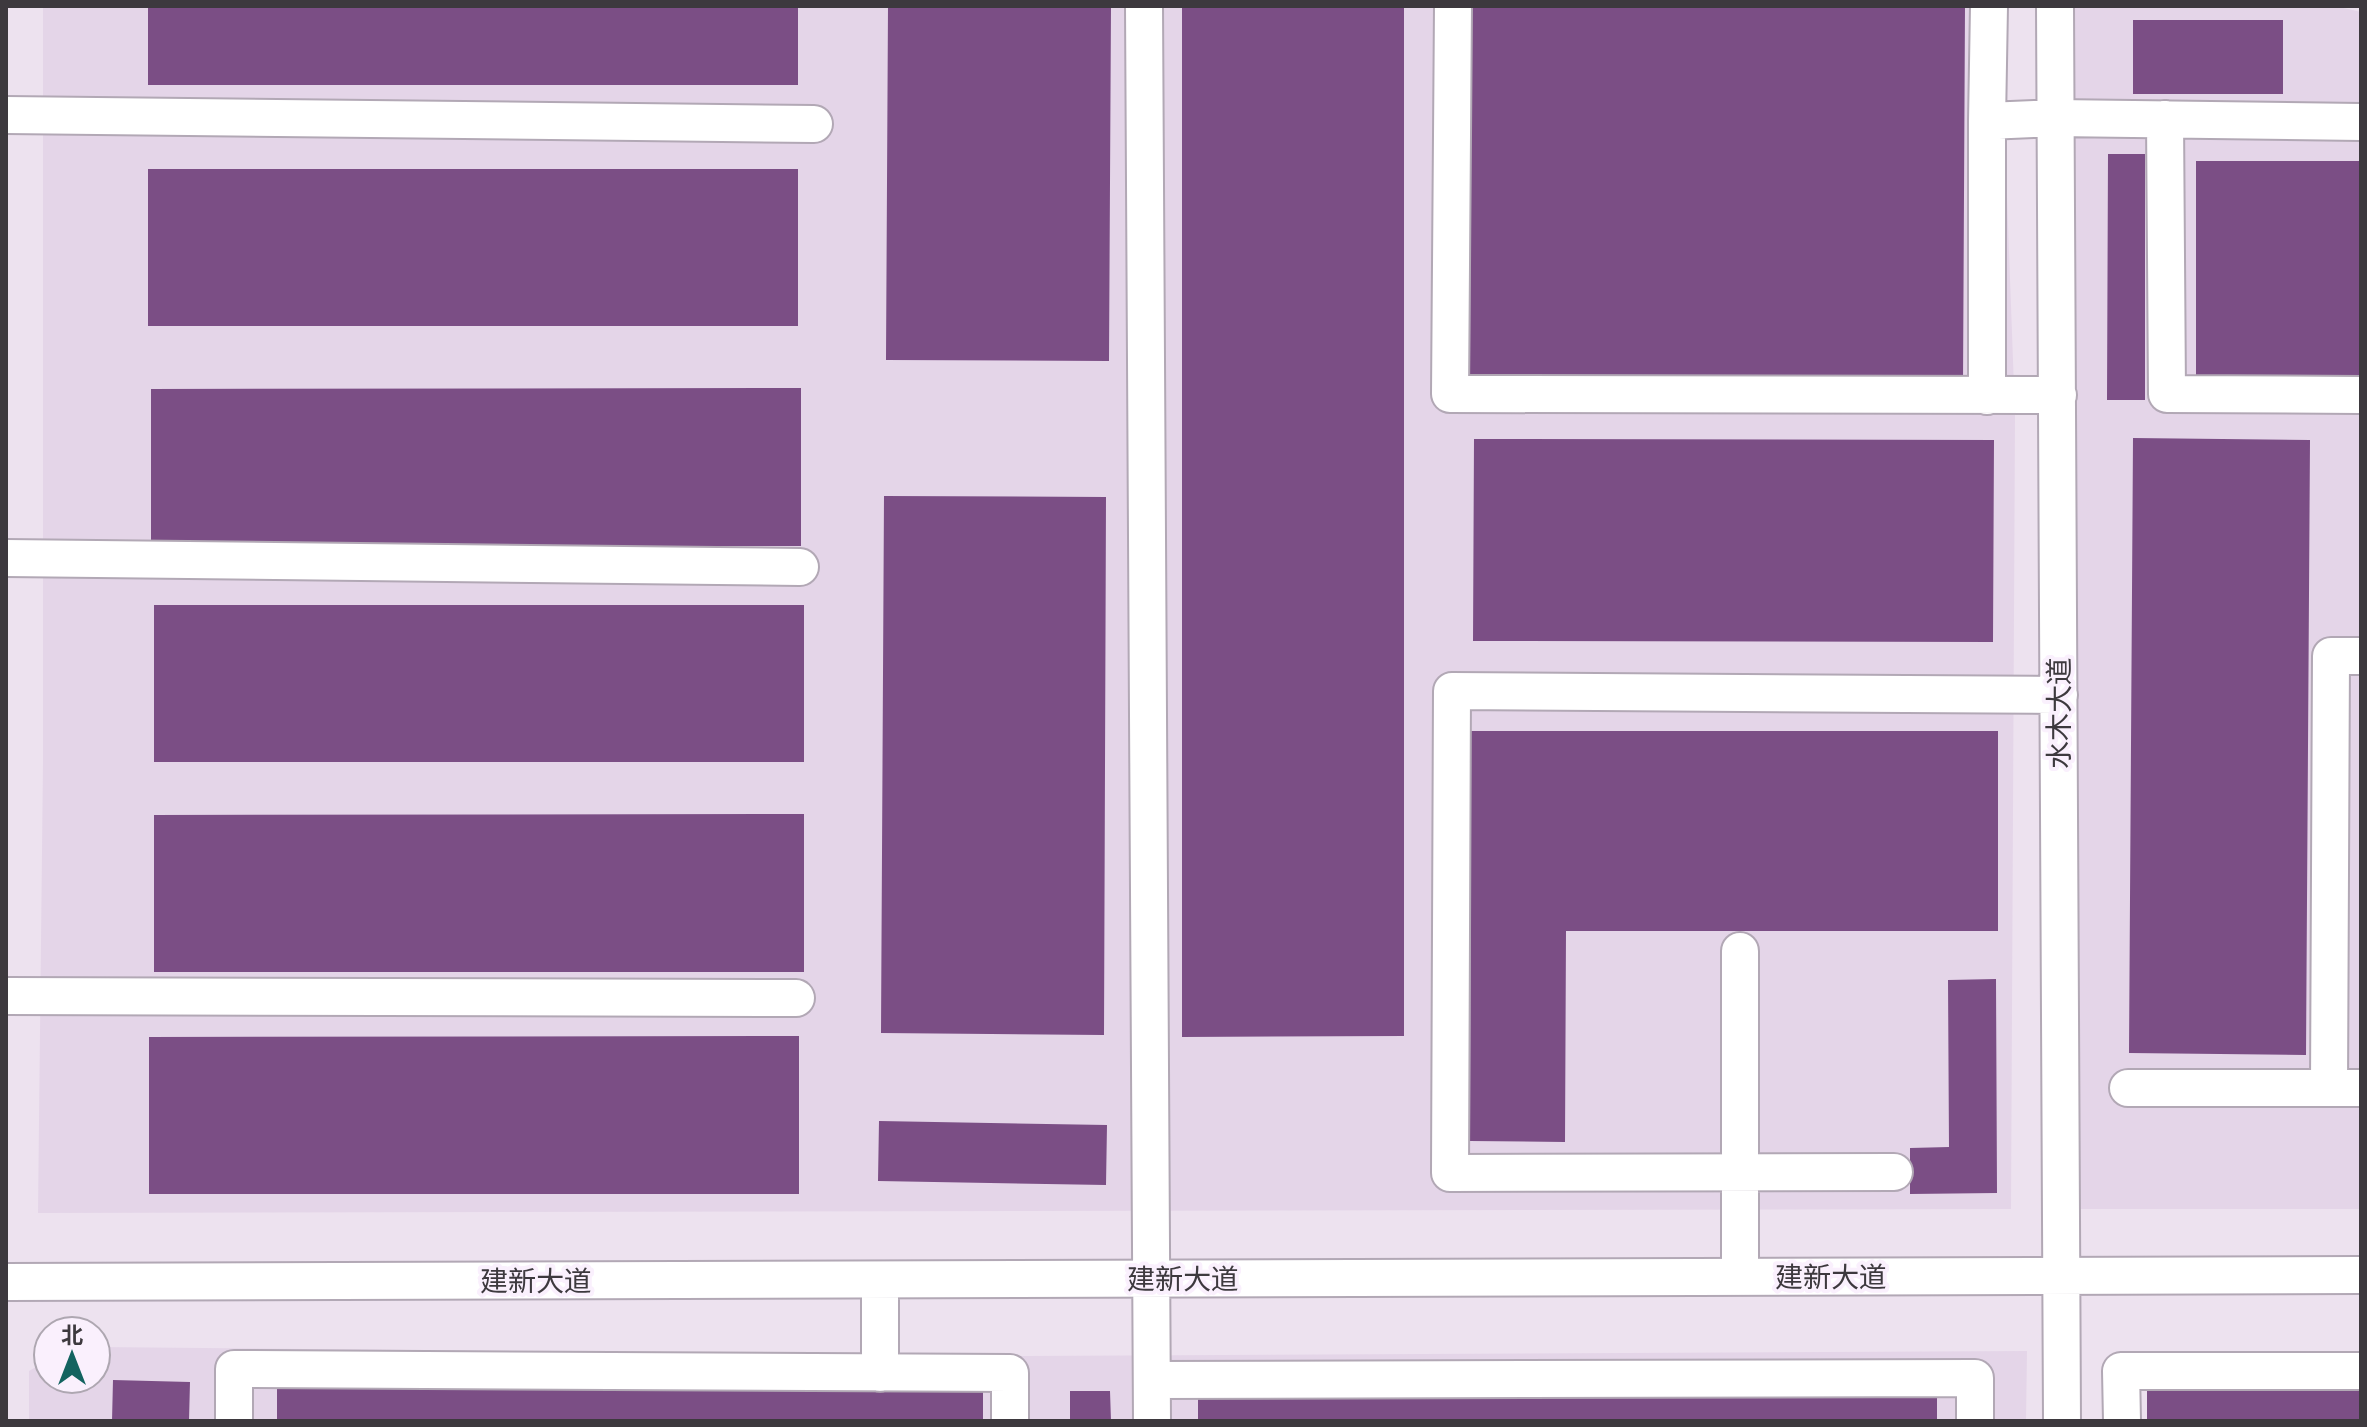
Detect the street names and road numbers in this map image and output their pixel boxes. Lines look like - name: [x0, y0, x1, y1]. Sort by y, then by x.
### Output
- street label: 水木大道: [2043, 657, 2077, 769]
- street label: 建新大道: [1775, 1261, 1887, 1295]
- street label: 建新大道: [1127, 1263, 1239, 1297]
- street label: 建新大道: [480, 1265, 592, 1299]

